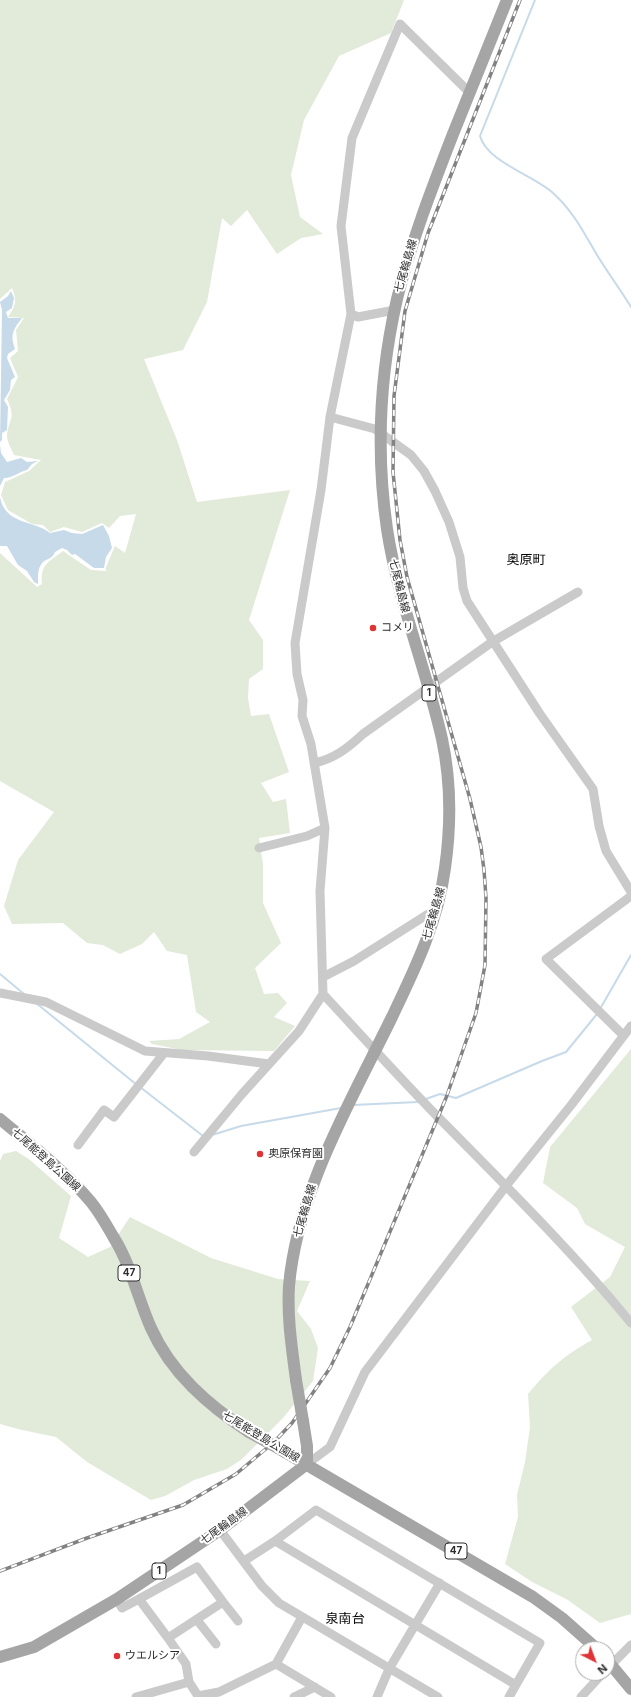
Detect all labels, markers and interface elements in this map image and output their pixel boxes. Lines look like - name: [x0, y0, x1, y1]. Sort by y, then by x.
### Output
- street label: 七尾輪島線: [392, 238, 420, 294]
- district label: 奥原町: [507, 552, 545, 568]
- street label: 七尾輪島線: [386, 558, 412, 614]
- place label: コメリ: [381, 621, 414, 635]
- marker: コメリ: [368, 623, 378, 633]
- road number: 1: [422, 685, 436, 701]
- street label: 七尾輪島線: [420, 886, 448, 942]
- street label: 七尾能登島公園線: [9, 1126, 83, 1194]
- place label: 奥原保育園: [268, 1147, 323, 1161]
- marker: 奥原保育園: [255, 1149, 265, 1159]
- street label: 七尾輪島線: [291, 1183, 319, 1239]
- road number: 47: [118, 1265, 140, 1281]
- street label: 七尾能登島公園線: [220, 1409, 302, 1465]
- street label: 七尾輪島線: [198, 1504, 250, 1548]
- road number: 47: [445, 1543, 467, 1559]
- road number: 1: [152, 1563, 166, 1579]
- district label: 泉南台: [326, 1611, 364, 1627]
- north arrow: [575, 1641, 615, 1681]
- place label: ウエルシア: [125, 1649, 180, 1663]
- marker: ウエルシア: [112, 1651, 122, 1661]
- text: N: [595, 1661, 610, 1677]

